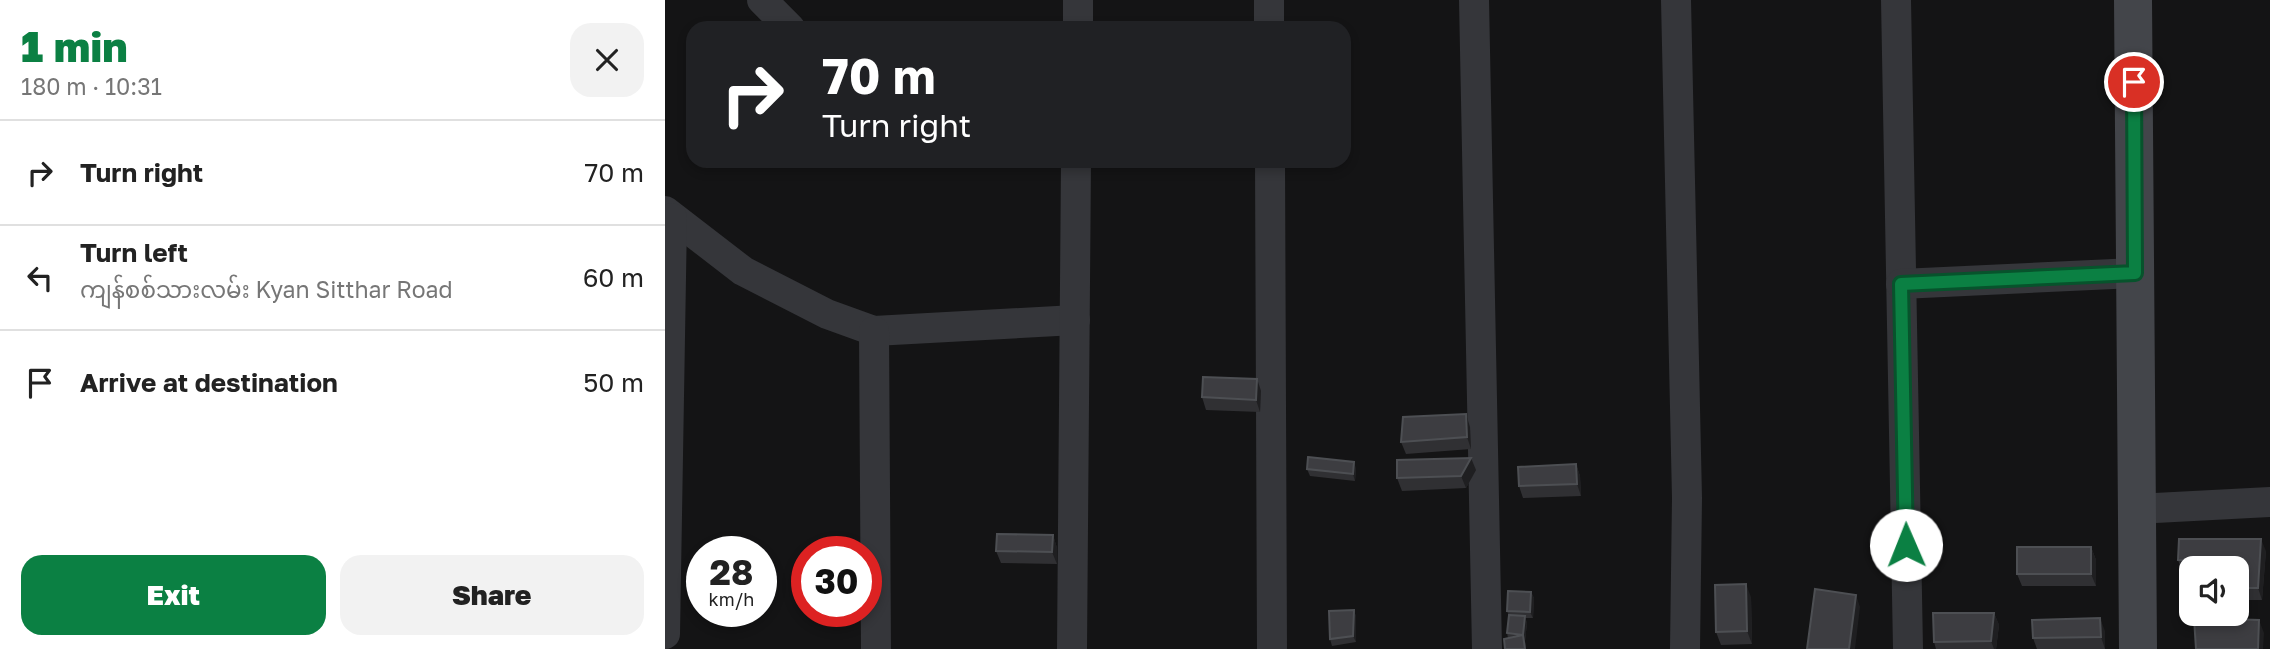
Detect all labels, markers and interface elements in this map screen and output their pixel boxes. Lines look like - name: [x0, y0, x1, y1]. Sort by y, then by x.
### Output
- text: 1 min: [21, 21, 128, 71]
- button: close: [570, 23, 644, 97]
- text: 70 m: [822, 46, 936, 105]
- icon: right: [707, 49, 798, 140]
- pin: [2104, 52, 2164, 112]
- icon: arrive: [2115, 63, 2153, 101]
- text: 180 m · 10:31: [21, 72, 162, 100]
- text: Turn right: [822, 106, 971, 144]
- icon: right: [21, 154, 59, 192]
- text: Turn right: [80, 157, 203, 188]
- text: 70 m: [585, 157, 644, 188]
- text: Turn left: [80, 237, 188, 268]
- icon: left: [21, 259, 59, 297]
- text: 60 m: [583, 262, 644, 293]
- text: ကျန်စစ်သားလမ်း Kyan Sitthar Road: [80, 275, 453, 303]
- icon: arrive: [21, 364, 59, 402]
- text: Arrive at destination: [80, 367, 338, 398]
- text: 50 m: [583, 367, 644, 398]
- position arrow: [1869, 508, 1943, 582]
- speed limit sign: 30: [791, 536, 882, 627]
- text: 28: [710, 551, 753, 593]
- button: Exit: [21, 555, 326, 635]
- button: Share: [340, 555, 644, 635]
- map controls: [2179, 556, 2249, 626]
- button: sound: [2179, 556, 2249, 626]
- text: km/h: [709, 588, 754, 610]

